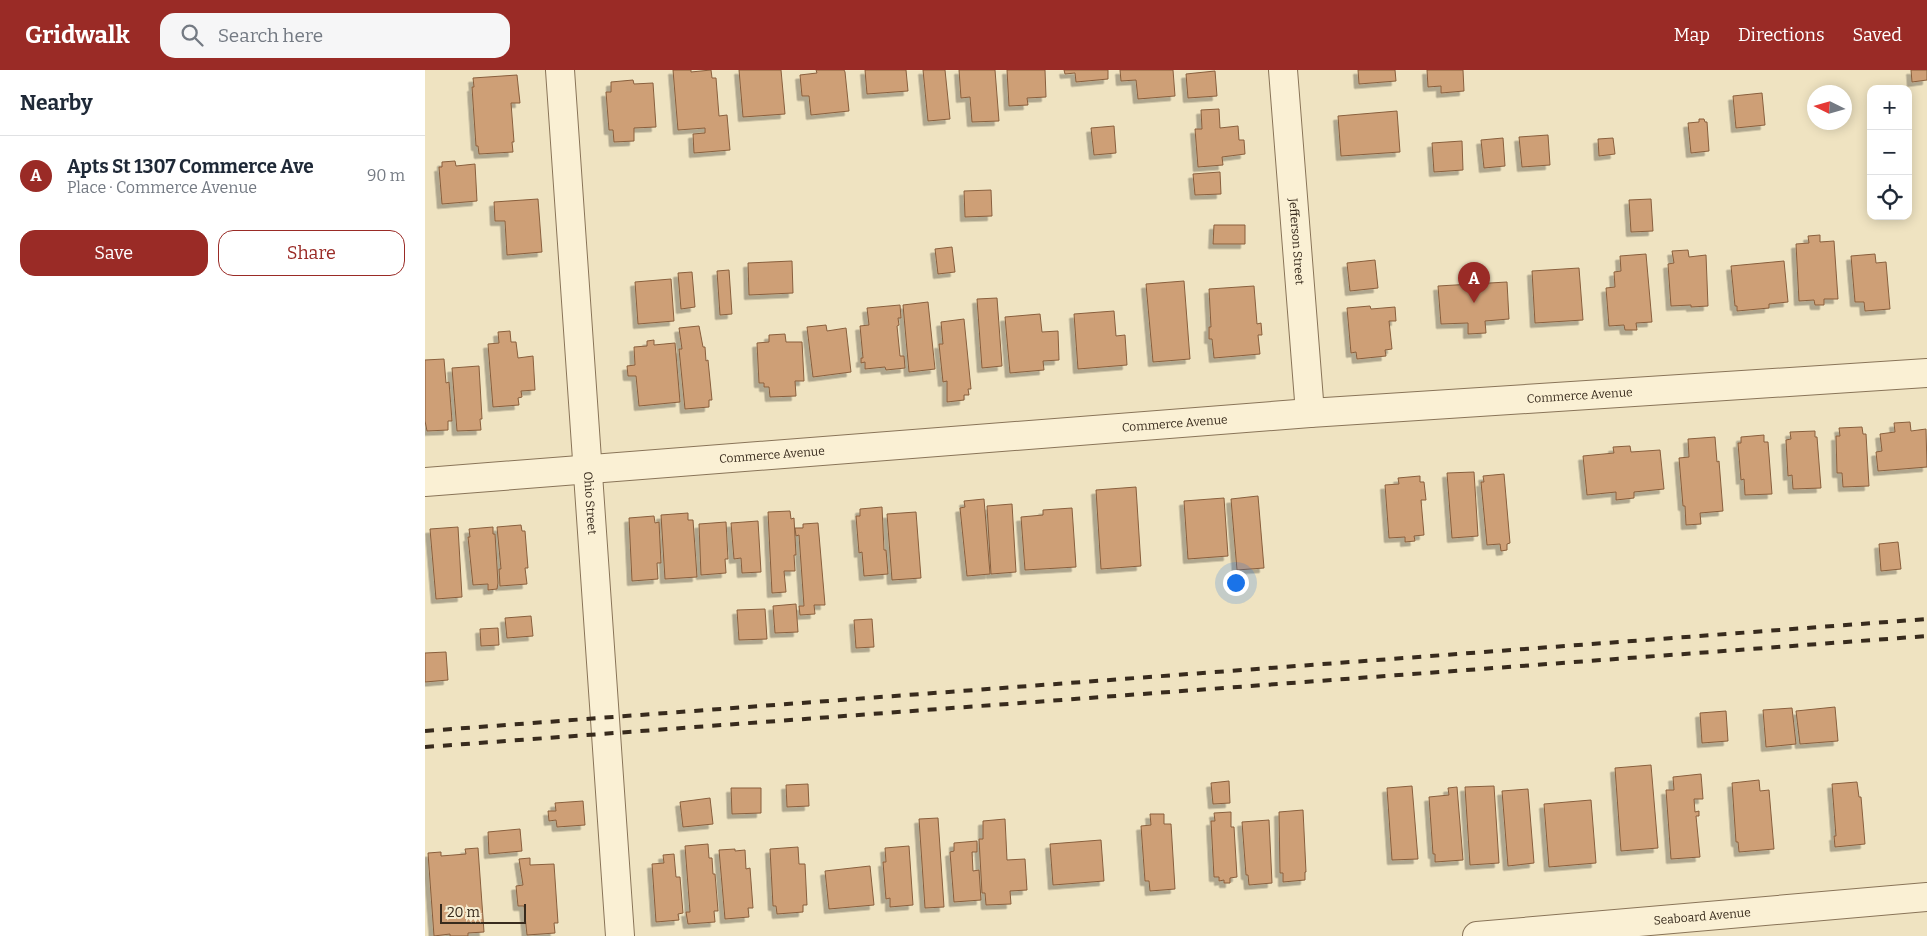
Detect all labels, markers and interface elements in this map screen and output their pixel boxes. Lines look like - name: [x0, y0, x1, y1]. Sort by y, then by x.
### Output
- search box: [160, 13, 510, 58]
- text: Gridwalk: [25, 21, 130, 49]
- icon: search: [178, 21, 206, 49]
- text: Search here: [218, 24, 323, 47]
- text: Map: [1674, 24, 1710, 46]
- text: Directions: [1738, 24, 1825, 46]
- text: Saved: [1853, 24, 1902, 46]
- north arrow: [1807, 85, 1852, 130]
- map controls: [1867, 85, 1912, 220]
- button: +: [1867, 85, 1912, 130]
- text: Nearby: [20, 90, 93, 116]
- button: −: [1867, 130, 1912, 175]
- text: Apts St 1307 Commerce Ave: [67, 155, 314, 178]
- text: A: [30, 166, 42, 185]
- text: 90 m: [367, 166, 405, 185]
- button: locate: [1867, 175, 1912, 220]
- text: Place · Commerce Avenue: [67, 178, 257, 197]
- street label: Jefferson Street: [1286, 197, 1307, 286]
- button: Save: [20, 230, 208, 276]
- button: Share: [218, 230, 405, 276]
- pin: A: [1458, 262, 1490, 303]
- street label: Commerce Avenue: [1526, 385, 1633, 406]
- street label: Commerce Avenue: [1121, 412, 1228, 435]
- street label: Commerce Avenue: [719, 444, 825, 466]
- street label: Ohio Street: [581, 471, 599, 536]
- your location: [1223, 570, 1249, 596]
- scale bar: [440, 901, 526, 924]
- text: 20 m: [447, 904, 480, 921]
- street label: Seaboard Avenue: [1653, 905, 1751, 928]

